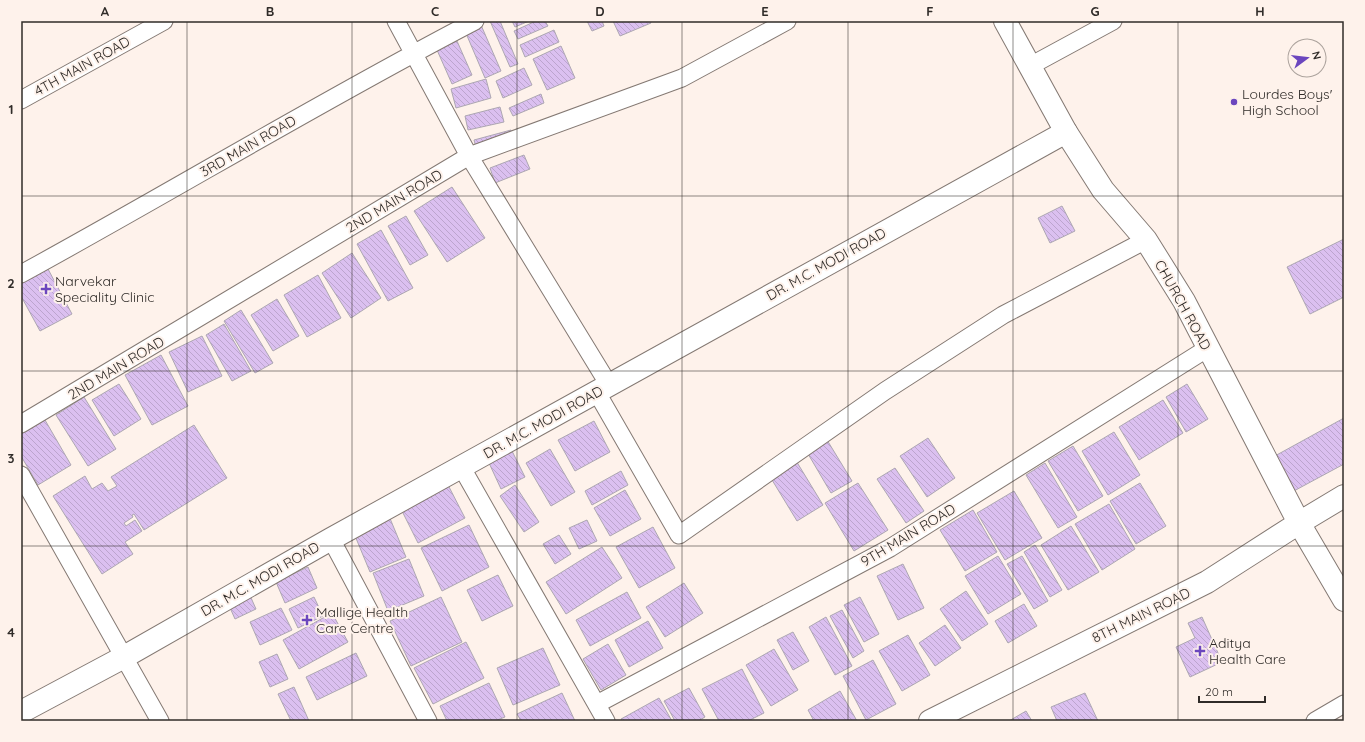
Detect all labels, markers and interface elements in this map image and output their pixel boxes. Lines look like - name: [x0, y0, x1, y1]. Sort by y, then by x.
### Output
- text: A: [101, 3, 110, 19]
- text: B: [266, 3, 274, 19]
- text: C: [431, 3, 439, 19]
- text: D: [595, 3, 605, 19]
- text: E: [761, 3, 769, 19]
- text: F: [926, 3, 934, 19]
- text: G: [1090, 3, 1100, 19]
- text: H: [1255, 3, 1265, 19]
- street label: 4TH MAIN ROAD: [31, 32, 133, 100]
- north arrow: [1287, 38, 1327, 78]
- text: N: [1309, 50, 1324, 61]
- place label: Lourdes Boys' High School: [1242, 85, 1333, 119]
- marker: Lourdes Boys' High School: [1229, 97, 1239, 107]
- text: 1: [8, 101, 14, 117]
- street label: 3RD MAIN ROAD: [197, 111, 299, 181]
- street label: 2ND MAIN ROAD: [343, 165, 445, 237]
- street label: DR. M.C. MODI ROAD: [763, 224, 889, 304]
- street label: CHURCH ROAD: [1151, 257, 1215, 353]
- place label: Narvekar Speciality Clinic: [55, 272, 154, 306]
- text: 2: [7, 275, 15, 291]
- marker: Narvekar Speciality Clinic: [40, 283, 52, 295]
- street label: 2ND MAIN ROAD: [65, 332, 167, 404]
- street label: DR. M.C. MODI ROAD: [480, 382, 606, 462]
- text: 3: [8, 450, 15, 466]
- street label: 9TH MAIN ROAD: [857, 500, 959, 570]
- street label: DR. M.C. MODI ROAD: [197, 538, 323, 620]
- street label: 8TH MAIN ROAD: [1089, 583, 1193, 647]
- place label: Mallige Health Care Centre: [316, 603, 408, 637]
- marker: Mallige Health Care Centre: [301, 614, 313, 626]
- text: 4: [7, 624, 15, 640]
- place label: Aditya Health Care: [1209, 634, 1286, 668]
- marker: Aditya Health Care: [1194, 645, 1206, 657]
- scale bar: [1199, 678, 1265, 704]
- text: 20 m: [1205, 684, 1233, 699]

